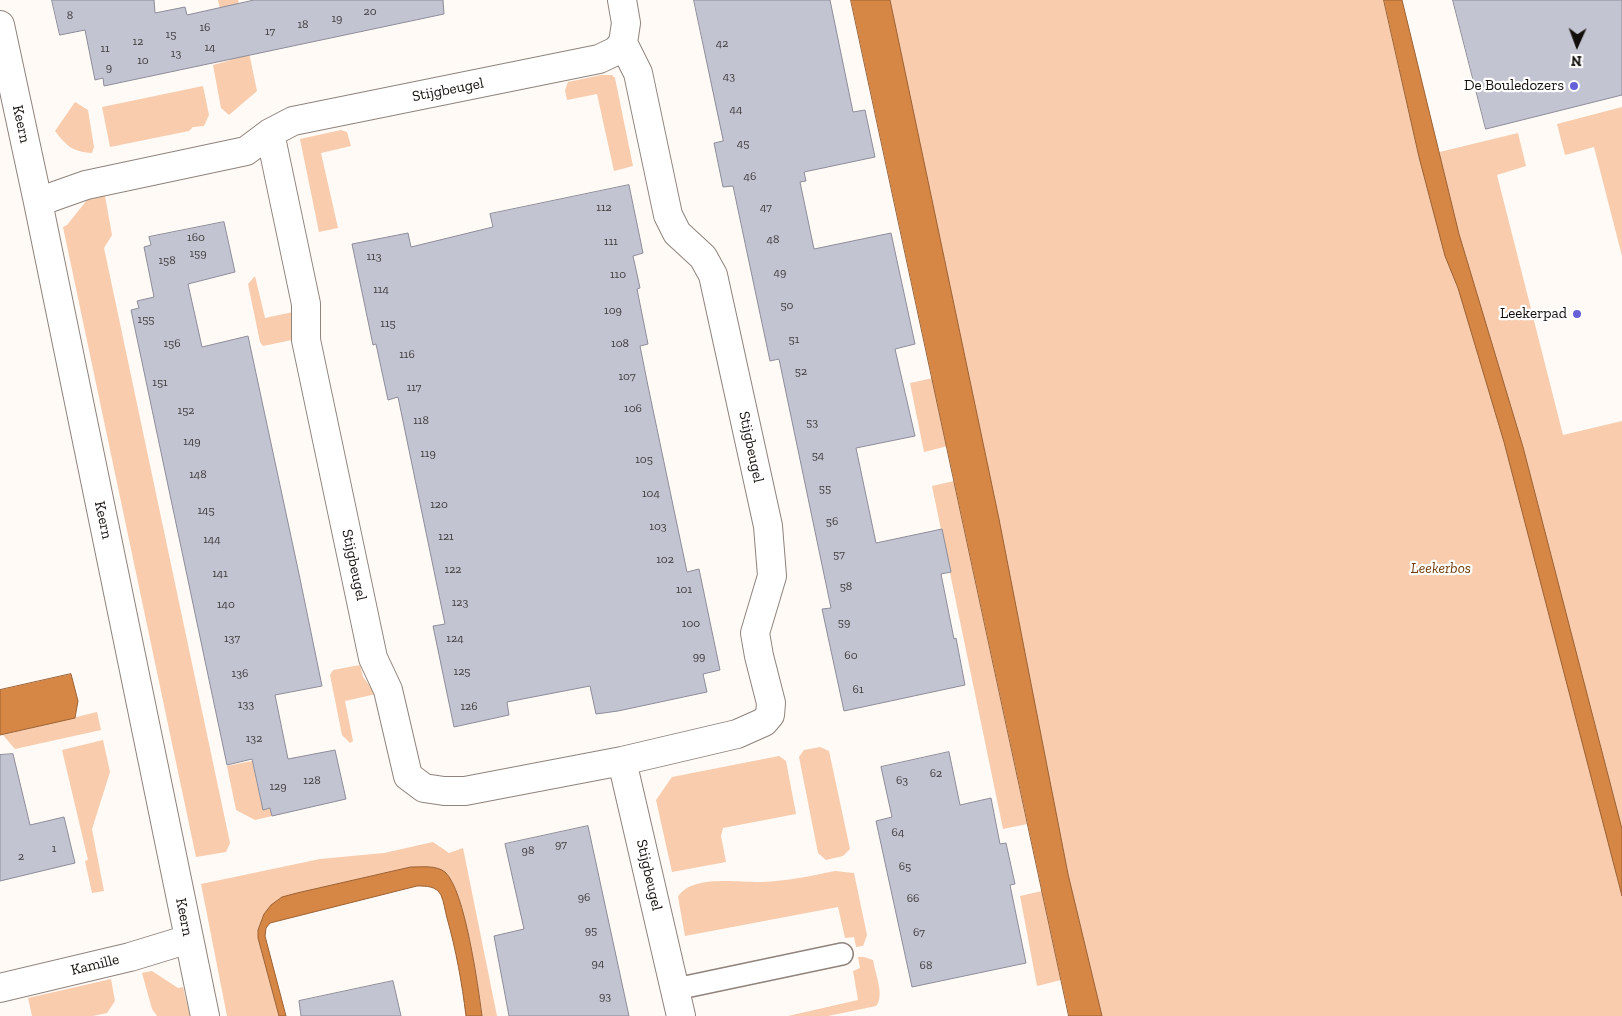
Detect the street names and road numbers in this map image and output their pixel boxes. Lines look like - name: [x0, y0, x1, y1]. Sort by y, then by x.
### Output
- street label: Stijgbeugel: [411, 74, 485, 106]
- street label: Keern: [8, 103, 34, 145]
- street label: Stijgbeugel: [735, 410, 767, 484]
- street label: Keern: [90, 499, 116, 541]
- street label: Stijgbeugel: [338, 528, 370, 602]
- street label: Stijgbeugel: [632, 838, 666, 912]
- street label: Keern: [172, 896, 196, 938]
- street label: Kamille: [69, 950, 121, 980]

